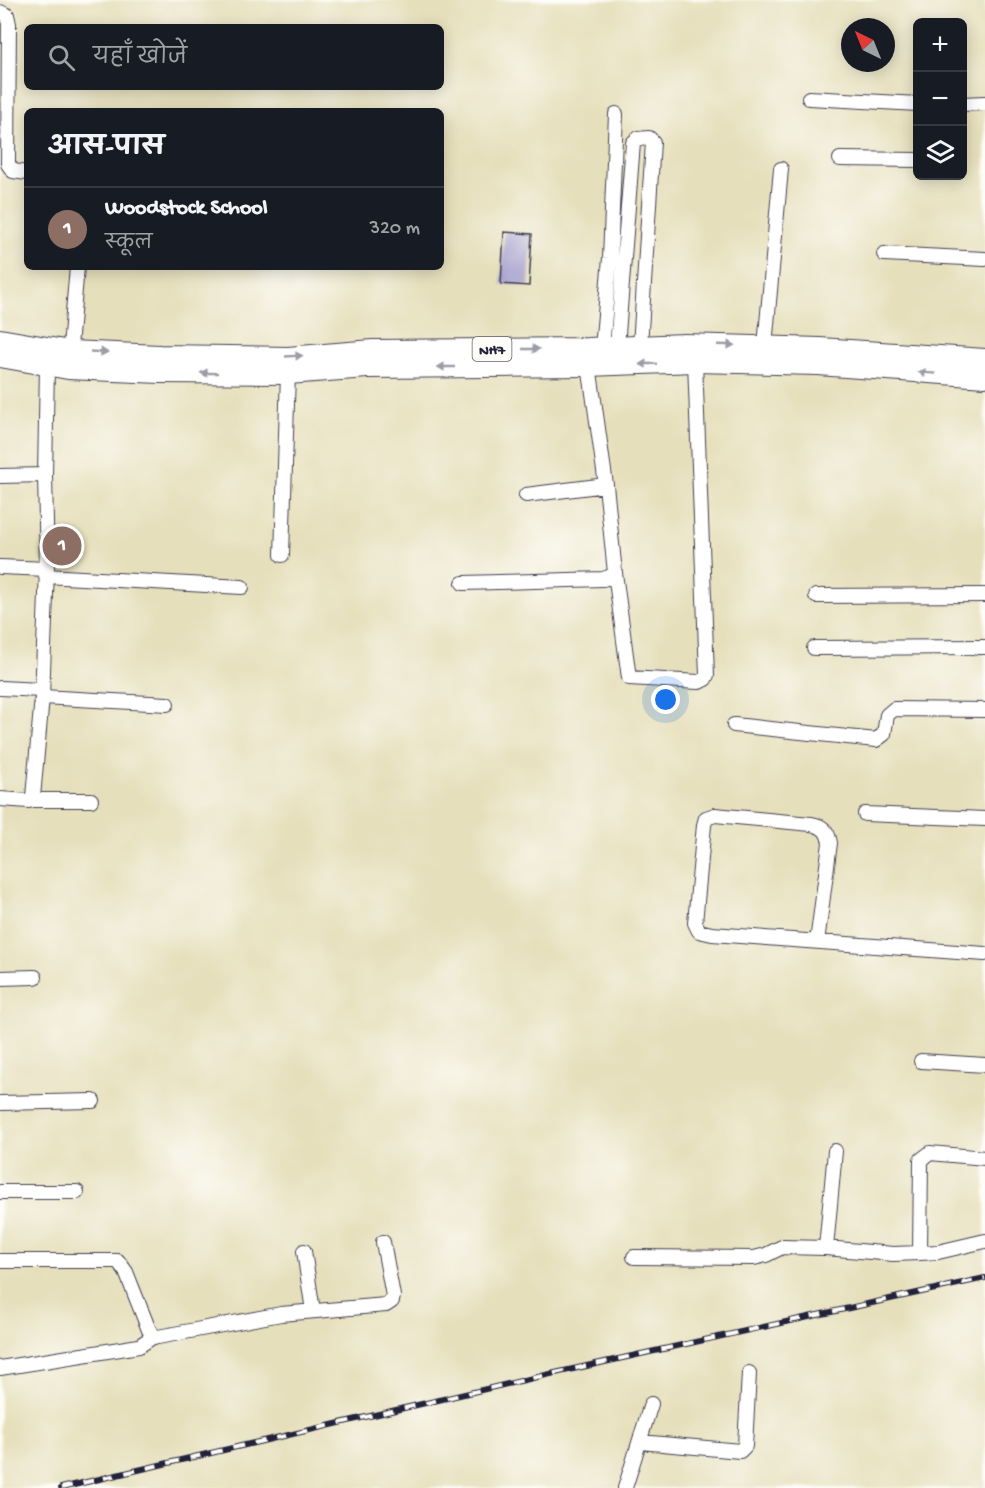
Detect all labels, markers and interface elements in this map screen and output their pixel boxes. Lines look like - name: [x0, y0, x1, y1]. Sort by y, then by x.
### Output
- north arrow: [841, 18, 895, 72]
- map controls: [913, 18, 967, 180]
- button: +: [913, 18, 967, 72]
- search box: [24, 24, 444, 90]
- icon: search: [45, 41, 78, 74]
- text: यहाँ खोजें: [93, 46, 187, 72]
- button: −: [913, 72, 967, 126]
- button: layers: [913, 126, 967, 180]
- text: आस-पास: [48, 134, 165, 165]
- text: Woodstock School: [105, 196, 268, 222]
- text: 1: [63, 218, 72, 241]
- text: 320 m: [370, 218, 420, 241]
- text: स्कूल: [105, 233, 153, 256]
- road number: NH7: [472, 337, 512, 361]
- one-way arrow: [717, 341, 736, 350]
- one-way arrow: [522, 344, 541, 354]
- one-way arrow: [90, 348, 109, 357]
- one-way arrow: [285, 351, 304, 361]
- one-way arrow: [639, 359, 658, 368]
- one-way arrow: [436, 362, 455, 372]
- one-way arrow: [199, 368, 218, 378]
- one-way arrow: [917, 368, 936, 378]
- pin: 1: [42, 524, 82, 568]
- your location: [651, 685, 680, 714]

